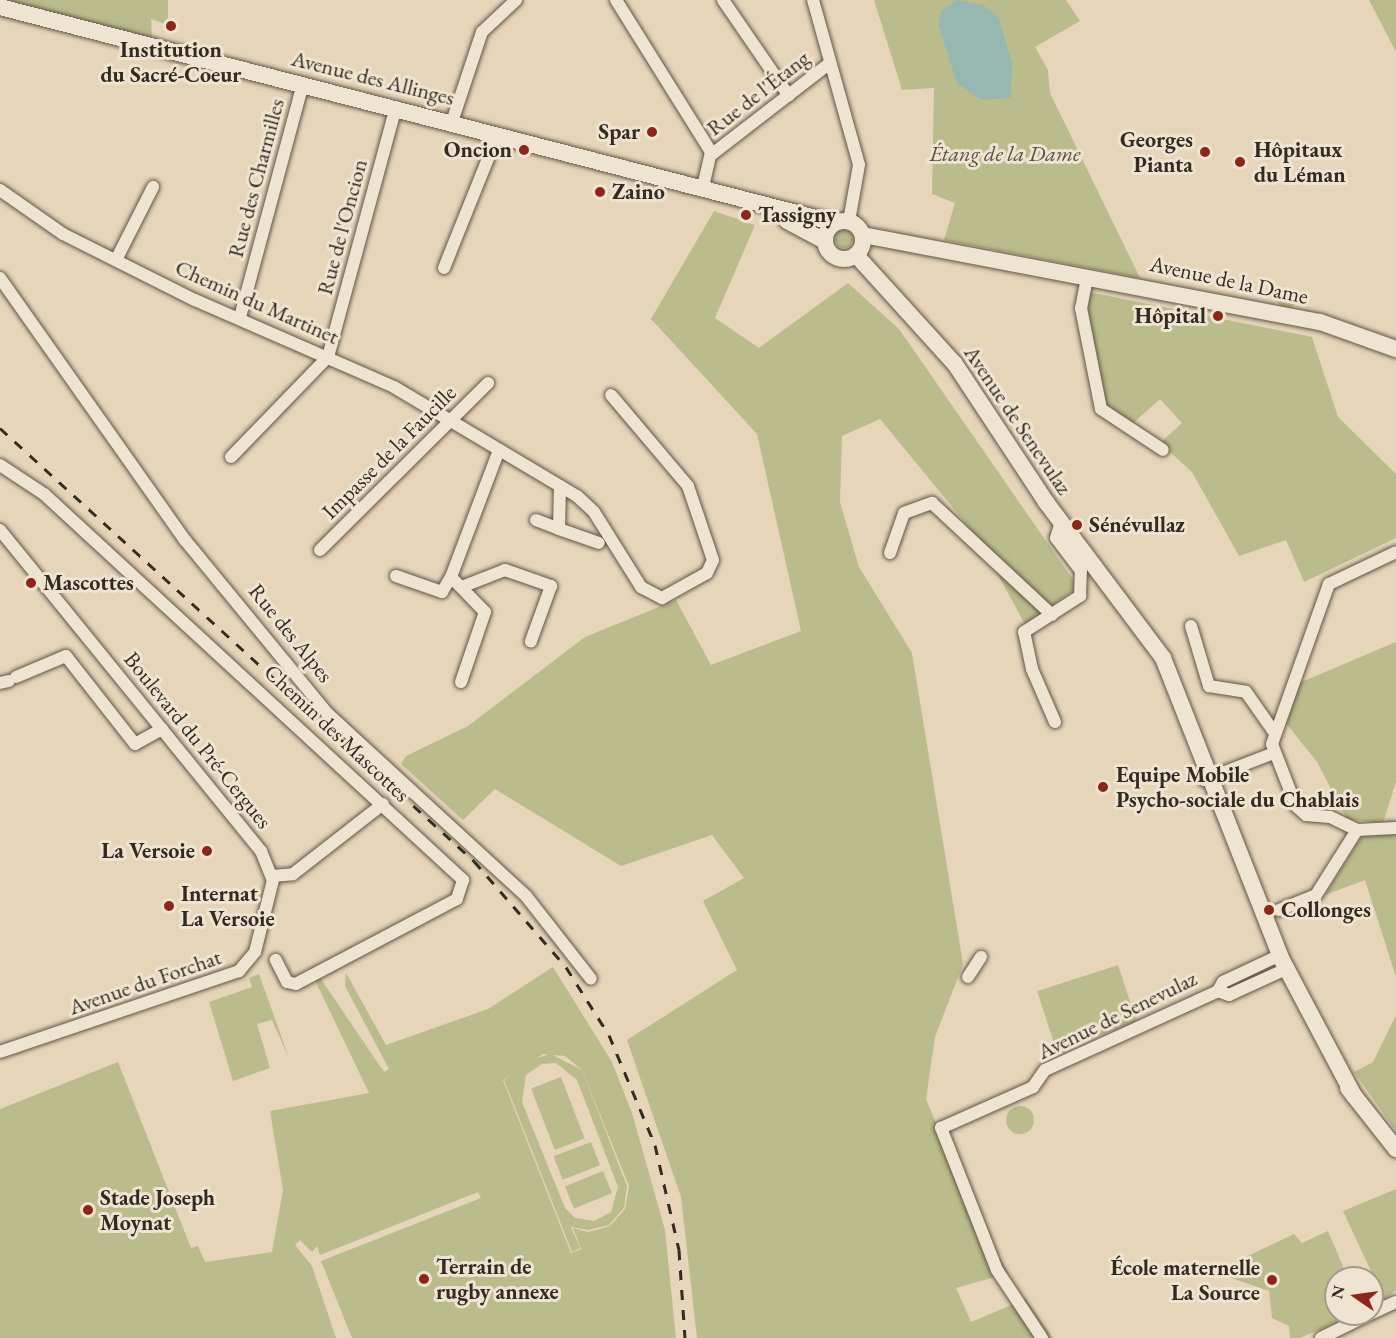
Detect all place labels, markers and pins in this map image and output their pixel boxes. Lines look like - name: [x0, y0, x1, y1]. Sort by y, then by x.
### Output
- marker: Institution du Sacré-Coeur: [164, 19, 178, 33]
- place label: Institution du Sacré-Coeur: [101, 36, 241, 88]
- place label: Spar: [598, 119, 640, 145]
- marker: Spar: [645, 125, 659, 139]
- place label: Georges Pianta: [1120, 126, 1193, 178]
- place label: Hôpitaux du Léman: [1254, 136, 1346, 188]
- place label: Oncion: [444, 137, 512, 163]
- marker: Oncion: [517, 143, 531, 157]
- marker: Georges Pianta: [1198, 145, 1212, 159]
- marker: Hôpitaux du Léman: [1231, 153, 1249, 171]
- place label: Zaino: [612, 179, 665, 205]
- marker: Zaino: [593, 185, 607, 199]
- place label: Tassigny: [758, 202, 836, 228]
- marker: Tassigny: [739, 208, 753, 222]
- place label: Hôpital: [1135, 303, 1206, 329]
- marker: Hôpital: [1211, 309, 1225, 323]
- place label: Sénévullaz: [1089, 512, 1185, 538]
- marker: Sénévullaz: [1070, 518, 1084, 532]
- place label: Mascottes: [43, 570, 134, 596]
- marker: Mascottes: [24, 576, 38, 590]
- place label: Equipe Mobile Psycho-sociale du Chablais: [1116, 761, 1359, 812]
- marker: Equipe Mobile Psycho-sociale du Chablais: [1094, 778, 1112, 796]
- place label: La Versoie: [101, 838, 195, 864]
- marker: La Versoie: [200, 844, 214, 858]
- place label: Internat La Versoie: [181, 880, 275, 932]
- place label: Collonges: [1281, 897, 1371, 923]
- marker: Internat La Versoie: [162, 899, 176, 913]
- marker: Collonges: [1262, 903, 1276, 917]
- place label: Stade Joseph Moynat: [100, 1184, 215, 1236]
- marker: Stade Joseph Moynat: [81, 1203, 95, 1217]
- place label: Terrain de rugby annexe: [436, 1253, 559, 1304]
- place label: École maternelle La Source: [1111, 1254, 1260, 1306]
- marker: Terrain de rugby annexe: [417, 1272, 431, 1286]
- marker: École maternelle La Source: [1265, 1273, 1279, 1287]

